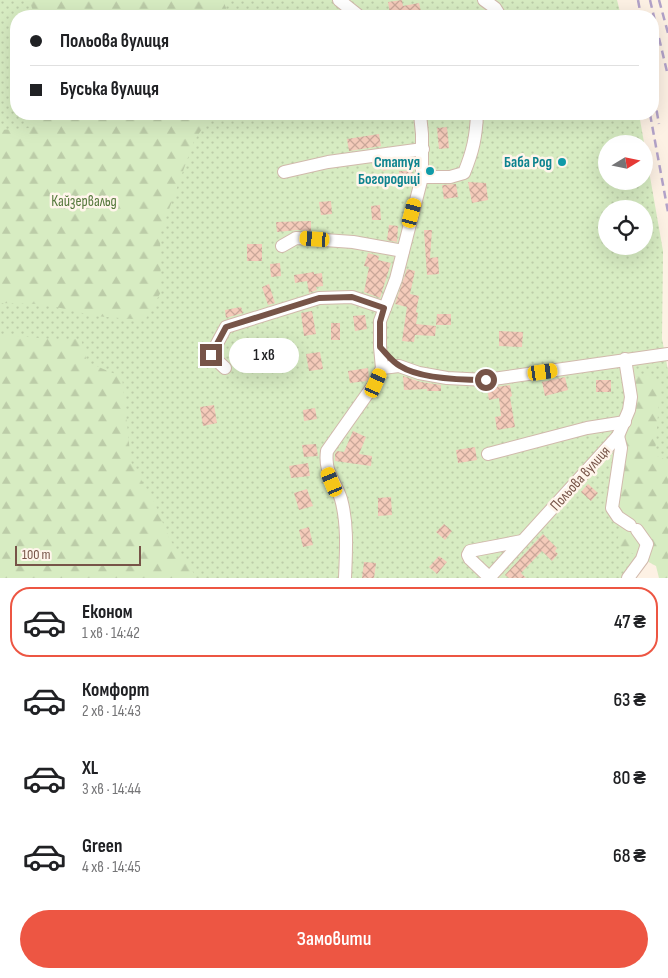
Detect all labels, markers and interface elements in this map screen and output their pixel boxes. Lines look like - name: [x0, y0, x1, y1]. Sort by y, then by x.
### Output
- text: Польова вулиця: [60, 30, 169, 53]
- text: Буська вулиця: [60, 78, 159, 101]
- north arrow: [598, 135, 652, 190]
- map controls: [598, 135, 653, 255]
- place label: Статуя Богородиці: [358, 153, 420, 189]
- place label: Баба Род: [504, 153, 552, 172]
- marker: Баба Род: [556, 156, 568, 168]
- marker: Статуя Богородиці: [424, 165, 436, 177]
- park label: Кайзервальд: [51, 192, 117, 211]
- car: [400, 197, 423, 229]
- button: locate: [598, 200, 653, 255]
- car: [299, 230, 330, 248]
- callout: 1 хв: [228, 338, 298, 372]
- route end: [200, 344, 222, 366]
- text: 1 хв: [253, 346, 275, 365]
- car: [527, 362, 558, 382]
- car: [363, 366, 388, 400]
- route start: [475, 369, 497, 391]
- street label: Польова вулиця: [546, 442, 615, 515]
- car: [319, 465, 344, 499]
- scale bar: [15, 543, 141, 566]
- text: 100 m: [22, 546, 51, 563]
- icon: car: [22, 600, 67, 645]
- text: Економ: [82, 601, 133, 624]
- text: 47 ₴: [614, 611, 646, 634]
- text: 1 хв · 14:42: [82, 624, 140, 643]
- icon: car: [22, 678, 67, 723]
- text: Комфорт: [82, 679, 149, 702]
- text: 63 ₴: [613, 689, 646, 712]
- text: 2 хв · 14:43: [82, 702, 141, 721]
- icon: car: [22, 756, 67, 801]
- text: XL: [82, 757, 98, 780]
- text: 80 ₴: [613, 767, 646, 790]
- text: 3 хв · 14:44: [82, 780, 141, 799]
- icon: car: [22, 834, 67, 879]
- text: Green: [82, 835, 122, 858]
- text: 68 ₴: [613, 845, 646, 868]
- text: 4 хв · 14:45: [82, 858, 141, 877]
- button: Замовити: [20, 910, 648, 968]

